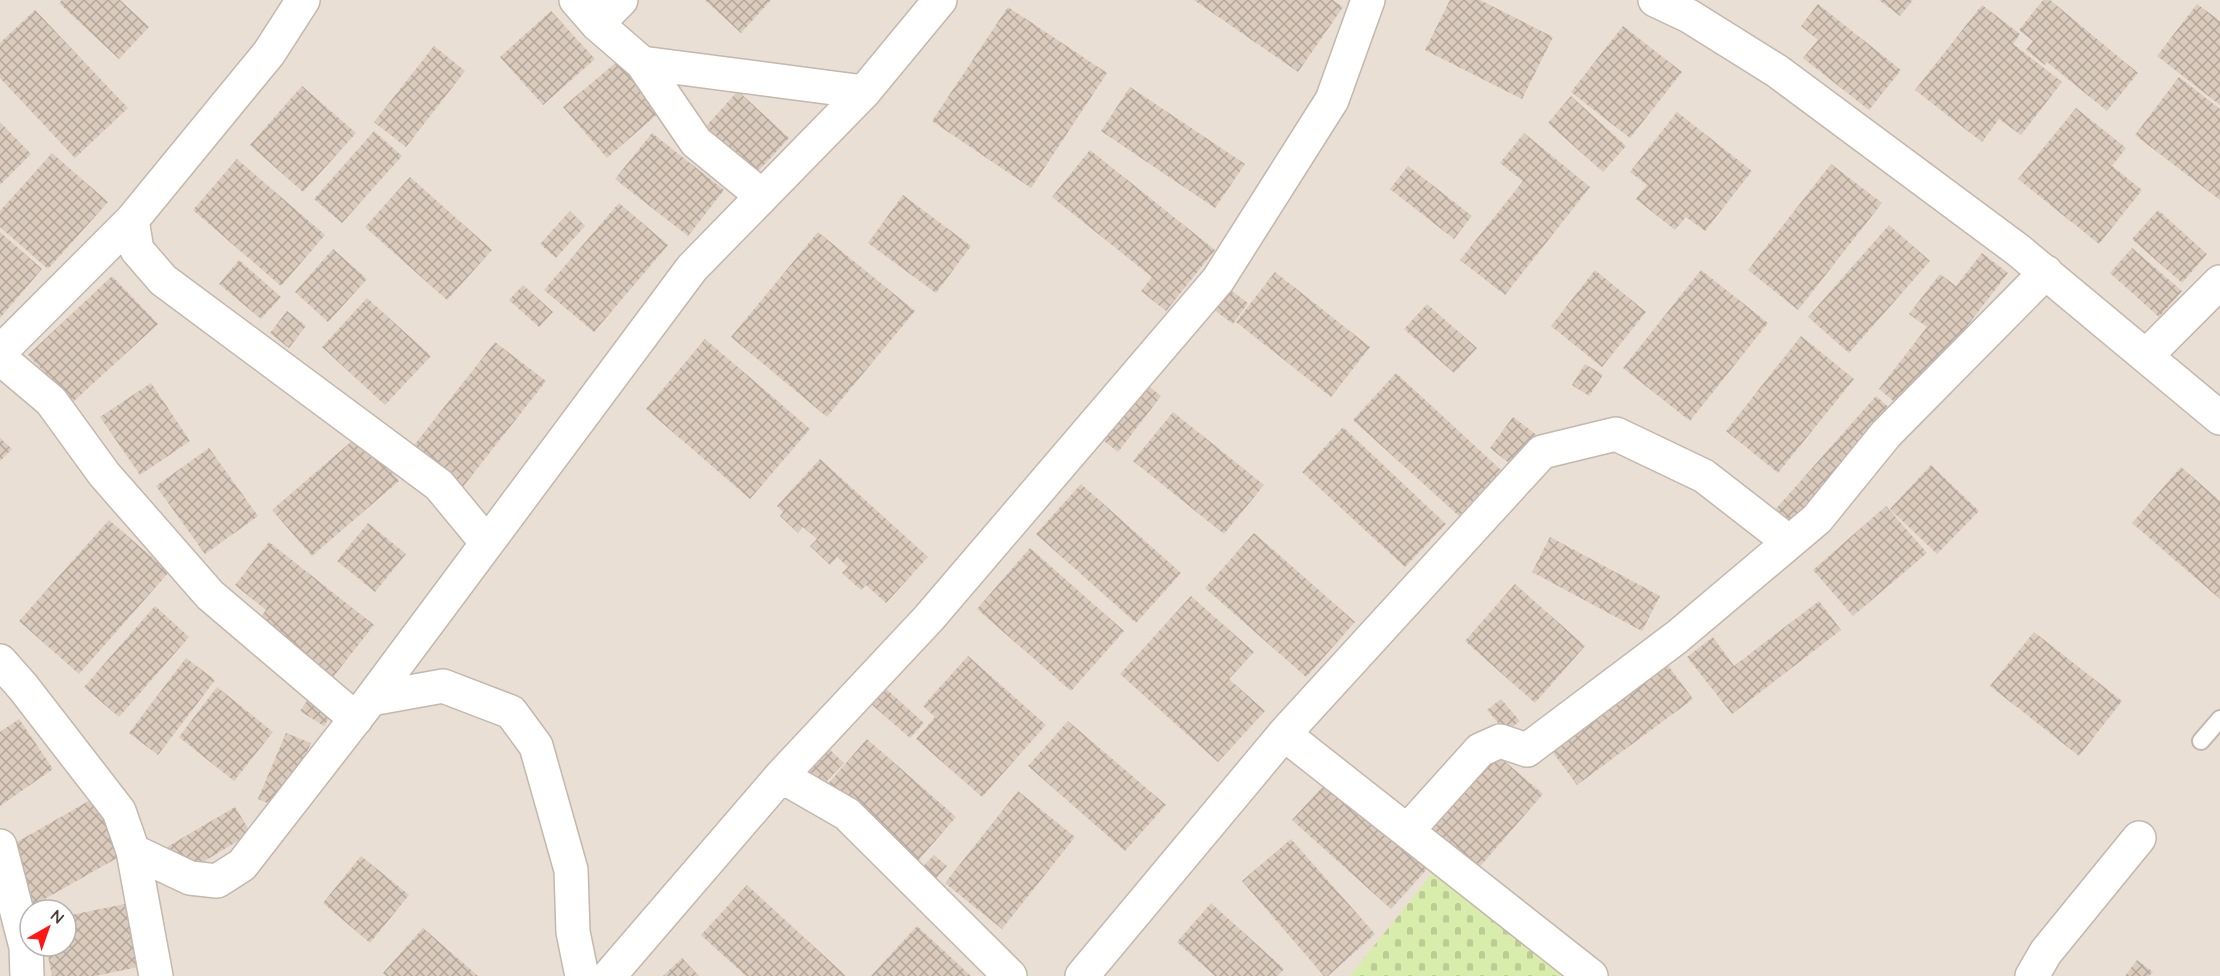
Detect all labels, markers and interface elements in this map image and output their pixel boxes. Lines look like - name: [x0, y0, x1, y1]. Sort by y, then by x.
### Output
- north arrow: [18, 898, 78, 958]
- text: N: [47, 905, 69, 928]

